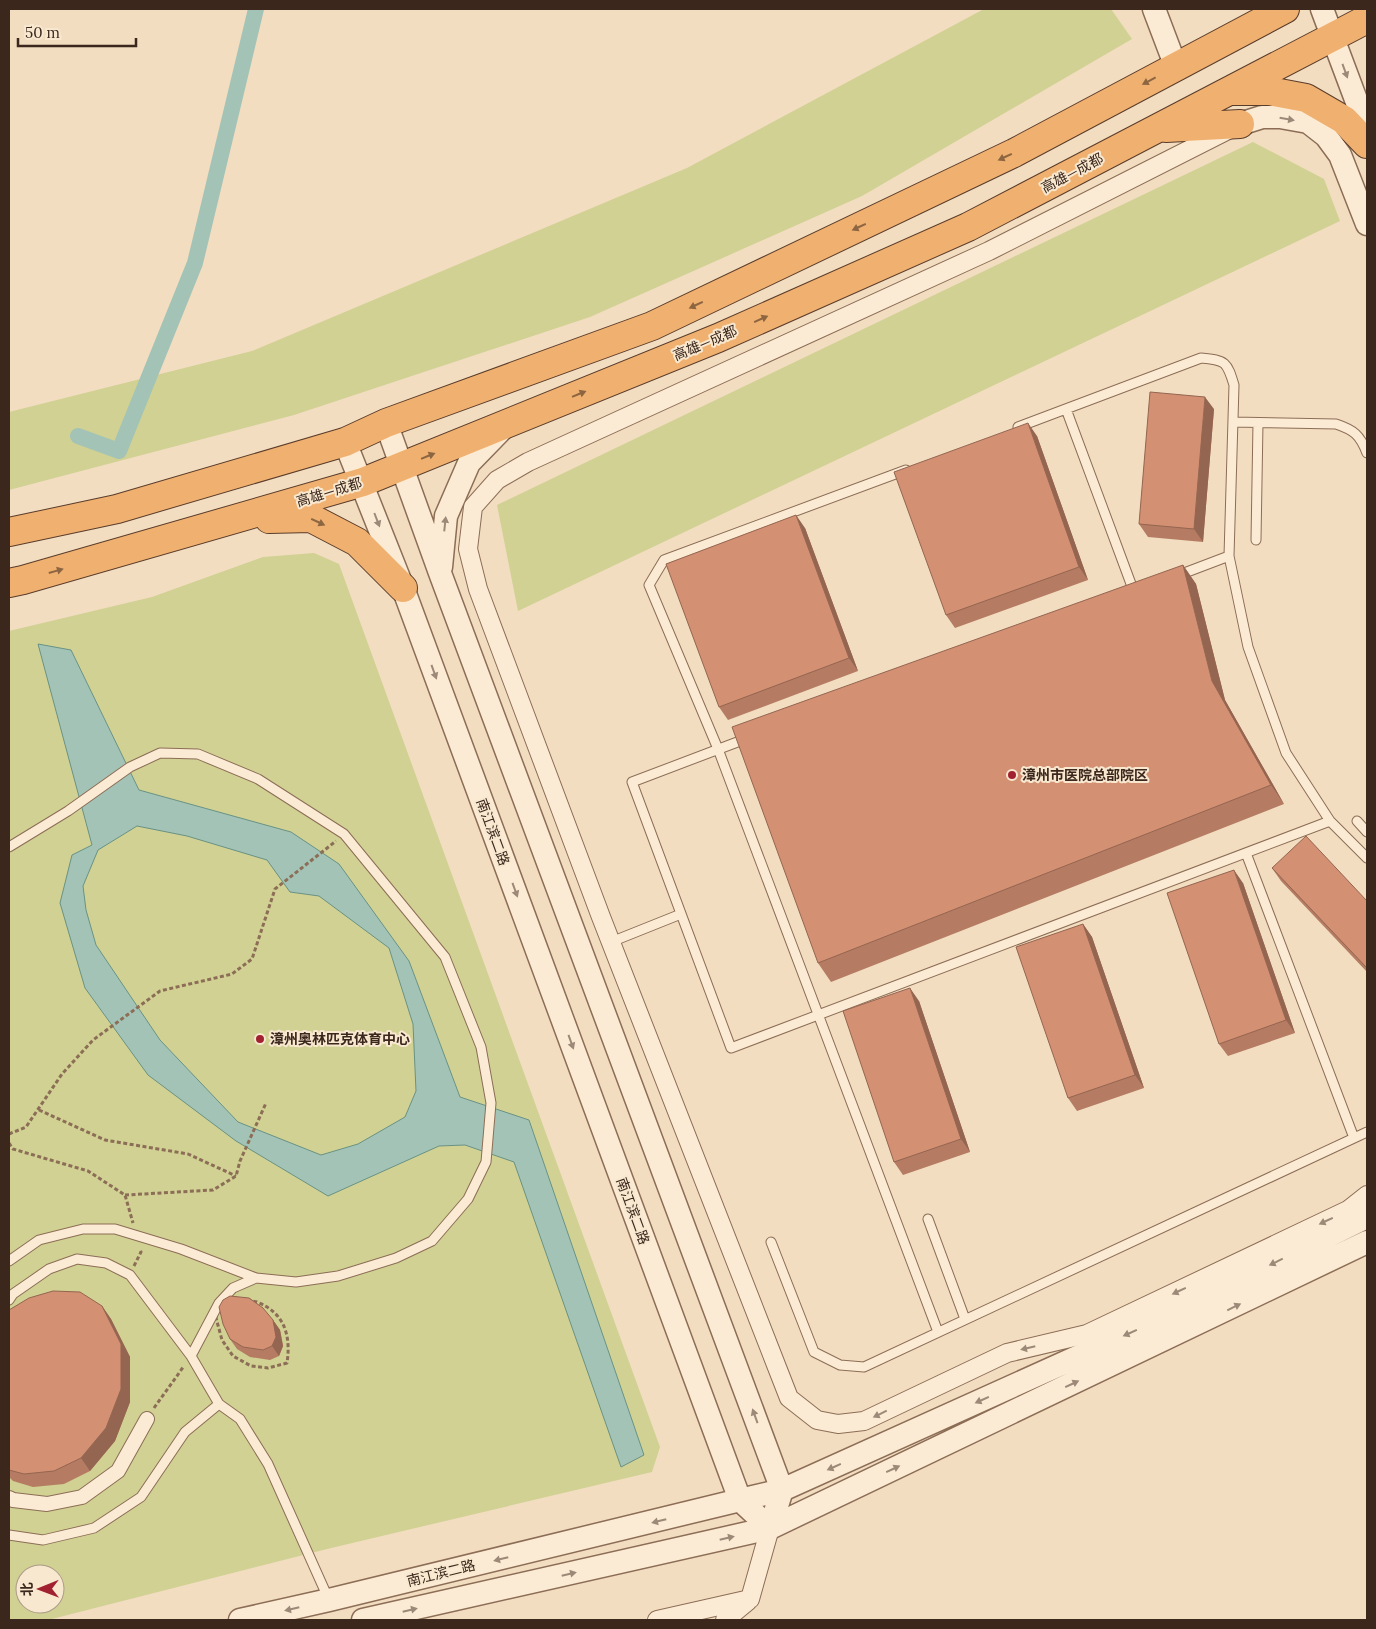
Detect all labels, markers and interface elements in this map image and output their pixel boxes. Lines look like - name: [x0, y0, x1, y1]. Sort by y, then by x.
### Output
- scale bar: [18, 15, 135, 47]
- text: 50 m: [25, 23, 60, 42]
- one-way arrow: [1342, 64, 1350, 78]
- one-way arrow: [1142, 77, 1156, 85]
- one-way arrow: [1279, 115, 1295, 123]
- street label: 高雄—成都: [1038, 149, 1106, 197]
- one-way arrow: [998, 154, 1012, 162]
- one-way arrow: [852, 223, 866, 231]
- one-way arrow: [689, 301, 703, 309]
- one-way arrow: [754, 314, 768, 322]
- street label: 高雄—成都: [670, 321, 740, 365]
- one-way arrow: [572, 390, 586, 398]
- one-way arrow: [421, 451, 435, 459]
- street label: 高雄—成都: [294, 473, 364, 511]
- one-way arrow: [374, 512, 381, 527]
- one-way arrow: [441, 516, 449, 532]
- one-way arrow: [311, 518, 325, 526]
- one-way arrow: [48, 567, 64, 575]
- one-way arrow: [430, 665, 438, 680]
- place label: 漳州市医院总部院区: [1022, 766, 1148, 784]
- marker: 漳州市医院总部院区: [1006, 769, 1018, 781]
- street label: 南江滨二路: [473, 796, 513, 868]
- one-way arrow: [511, 883, 519, 898]
- place label: 漳州奥林匹克体育中心: [270, 1030, 410, 1048]
- marker: 漳州奥林匹克体育中心: [254, 1033, 266, 1045]
- one-way arrow: [567, 1035, 575, 1050]
- street label: 南江滨二路: [613, 1175, 653, 1247]
- one-way arrow: [1319, 1217, 1333, 1225]
- one-way arrow: [1269, 1258, 1283, 1266]
- one-way arrow: [1172, 1287, 1186, 1295]
- one-way arrow: [1227, 1302, 1241, 1310]
- one-way arrow: [1123, 1329, 1137, 1337]
- one-way arrow: [1021, 1344, 1036, 1352]
- one-way arrow: [1065, 1380, 1079, 1388]
- one-way arrow: [975, 1396, 989, 1404]
- one-way arrow: [751, 1409, 758, 1424]
- one-way arrow: [873, 1410, 887, 1418]
- one-way arrow: [827, 1463, 841, 1471]
- one-way arrow: [886, 1465, 901, 1474]
- one-way arrow: [651, 1517, 666, 1525]
- one-way arrow: [720, 1534, 735, 1542]
- one-way arrow: [493, 1555, 508, 1563]
- street label: 南江滨二路: [405, 1556, 477, 1590]
- north arrow: [15, 1564, 65, 1614]
- one-way arrow: [561, 1570, 576, 1578]
- text: 北: [18, 1582, 36, 1596]
- one-way arrow: [284, 1605, 299, 1613]
- one-way arrow: [403, 1605, 419, 1613]

